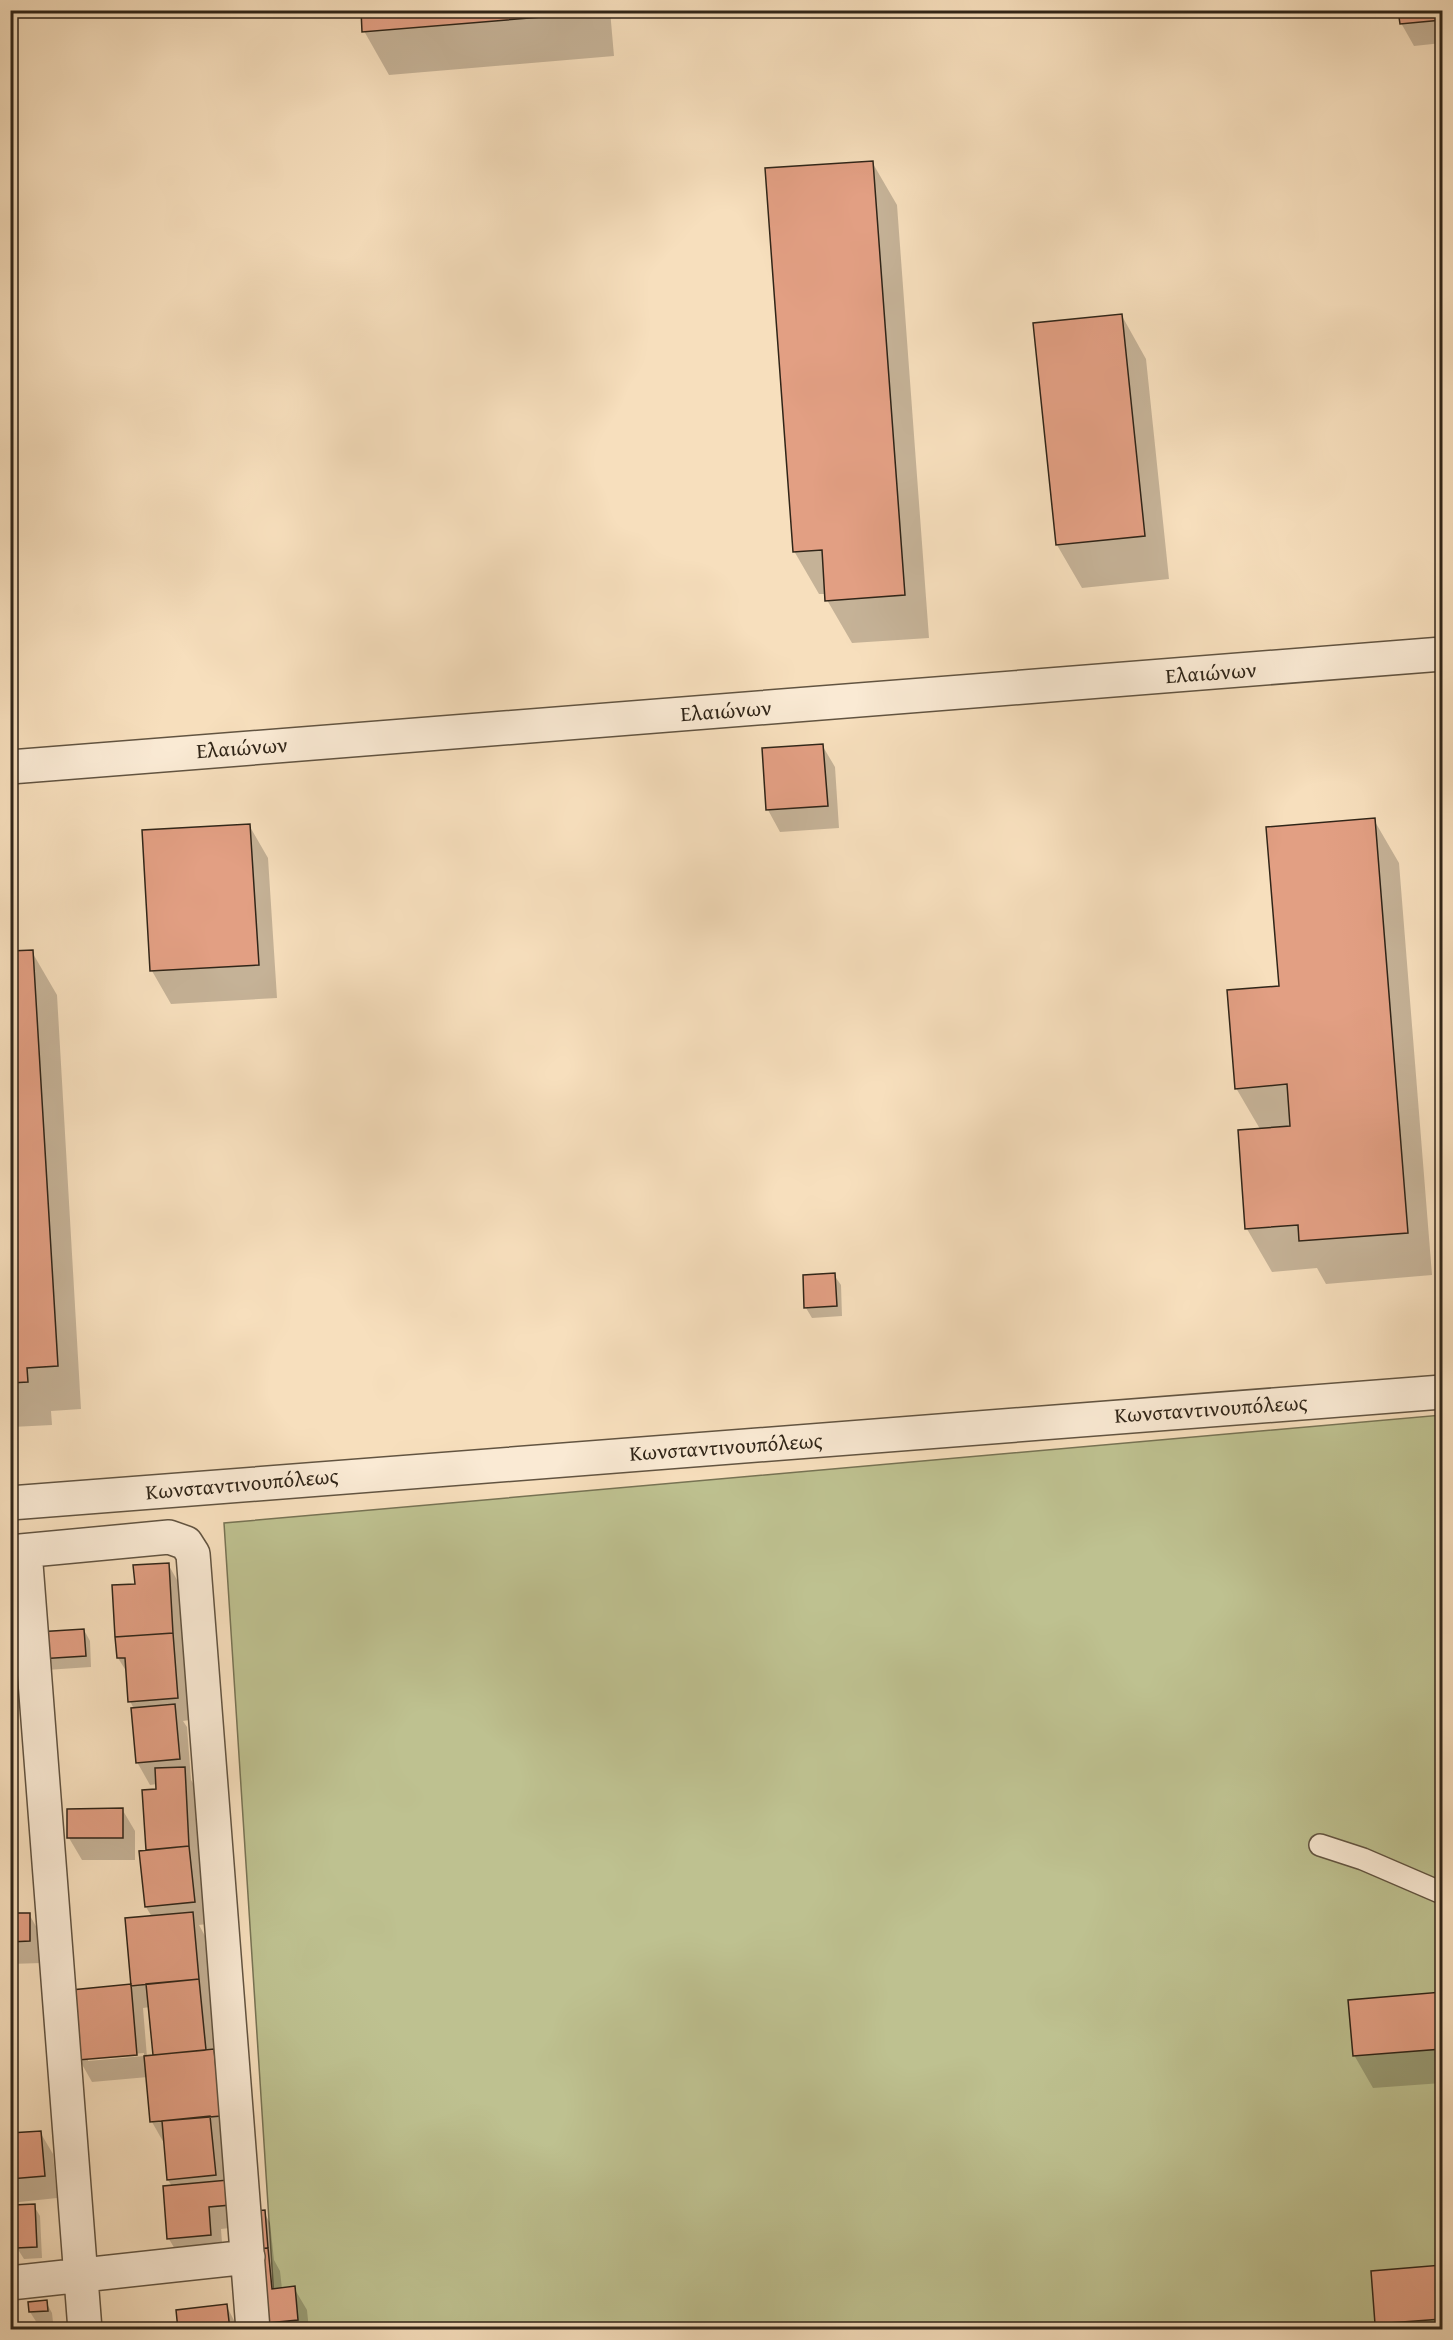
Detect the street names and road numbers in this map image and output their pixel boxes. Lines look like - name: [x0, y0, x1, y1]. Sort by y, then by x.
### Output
- street label: Ελαιώνων: [1164, 654, 1258, 691]
- street label: Ελαιώνων: [679, 692, 773, 729]
- street label: Ελαιώνων: [195, 729, 289, 766]
- street label: Κωνσταντινουπόλεως: [1113, 1386, 1309, 1431]
- street label: Κωνσταντινουπόλεως: [628, 1424, 824, 1469]
- street label: Κωνσταντινουπόλεως: [144, 1460, 340, 1507]

